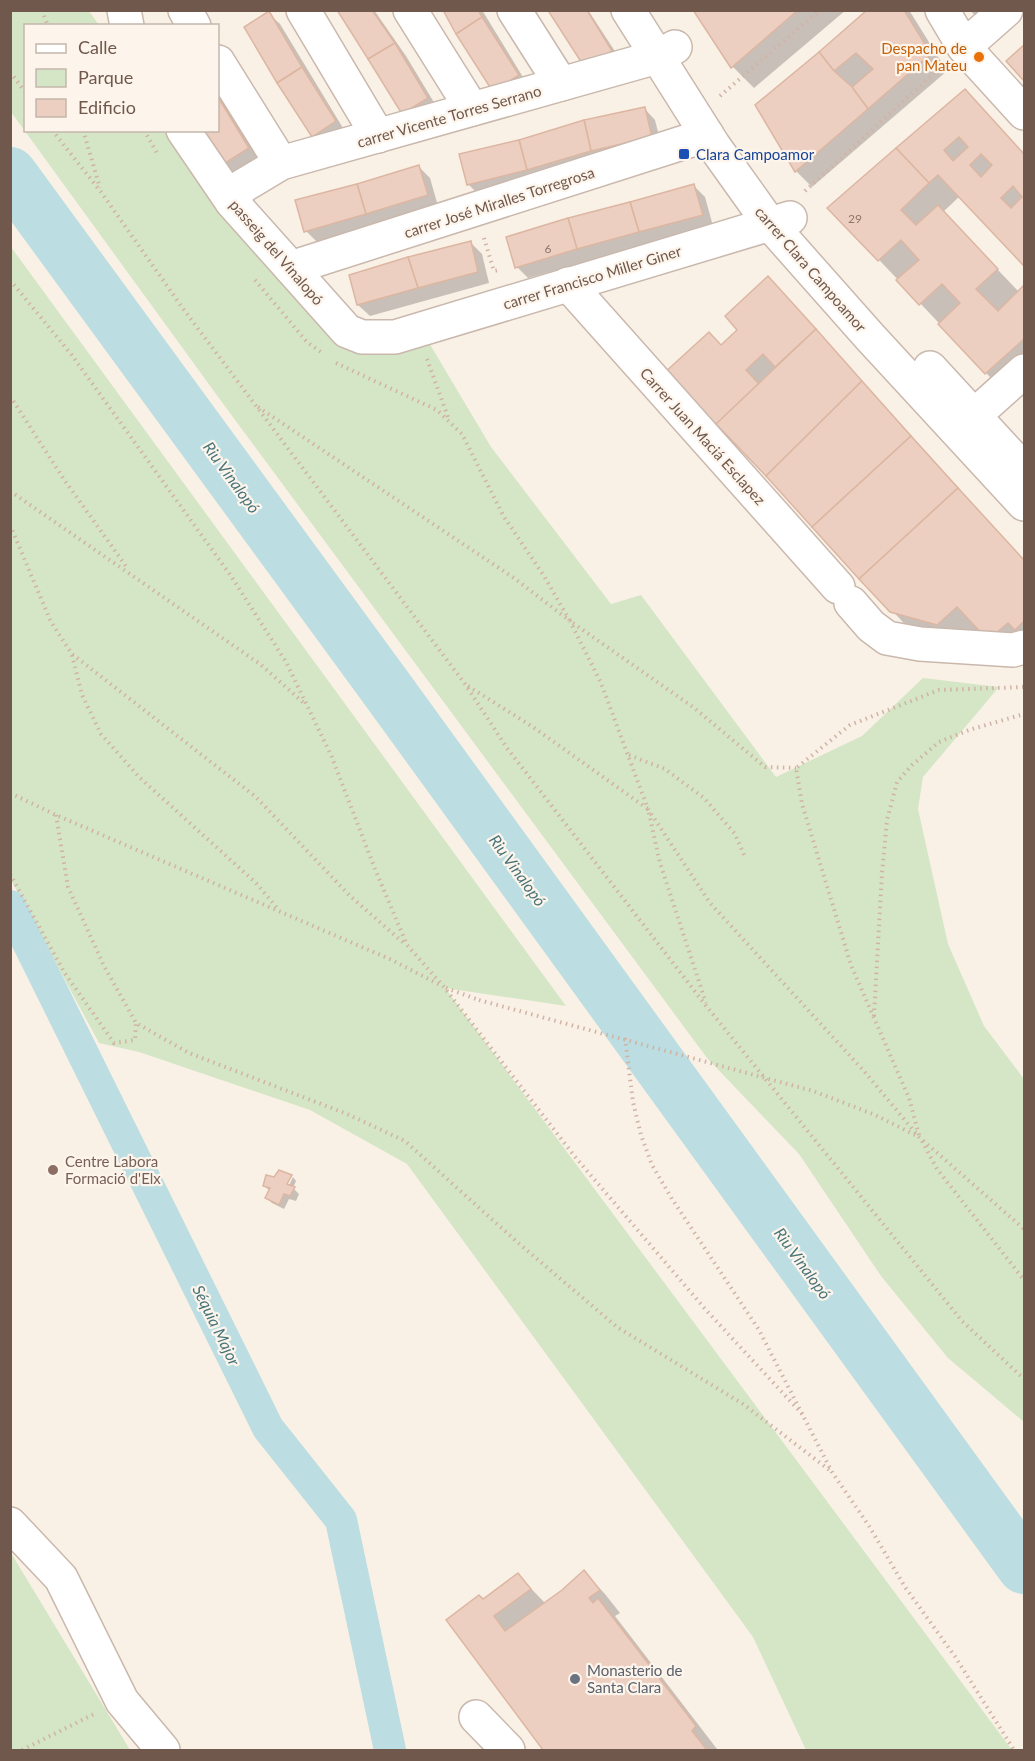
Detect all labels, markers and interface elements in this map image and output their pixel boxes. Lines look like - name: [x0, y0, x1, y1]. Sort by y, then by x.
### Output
- legend: [24, 24, 219, 132]
- text: Calle: [78, 36, 117, 58]
- place label: Despacho de pan Mateu: [881, 39, 967, 74]
- marker: Despacho de pan Mateu: [972, 50, 986, 64]
- text: Parque: [78, 66, 133, 88]
- street label: carrer Vicente Torres Serrano: [355, 81, 543, 151]
- text: Edificio: [78, 96, 136, 118]
- place label: Clara Campoamor: [696, 145, 815, 163]
- marker: Clara Campoamor: [677, 147, 691, 161]
- street label: carrer José Miralles Torregrosa: [402, 163, 596, 241]
- street label: passeig del Vinalopó: [226, 196, 328, 308]
- street label: carrer Clara Campoamor: [752, 203, 871, 336]
- house number: 29: [848, 211, 862, 226]
- street label: carrer Francisco Miller Giner: [501, 241, 684, 313]
- house number: 6: [545, 241, 552, 256]
- street label: Carrer Juan Maciá Esclapez: [637, 364, 769, 508]
- water label: Riu Vinalopó: [200, 438, 264, 516]
- water label: Riu Vinalopó: [486, 831, 550, 909]
- place label: Centre Labora Formació d'Elx: [65, 1152, 161, 1187]
- marker: Centre Labora Formació d'Elx: [46, 1163, 60, 1177]
- water label: Riu Vinalopó: [771, 1224, 835, 1302]
- water label: Séquia Major: [189, 1282, 245, 1369]
- place label: Monasterio de Santa Clara: [587, 1661, 683, 1696]
- marker: Monasterio de Santa Clara: [568, 1672, 582, 1686]

